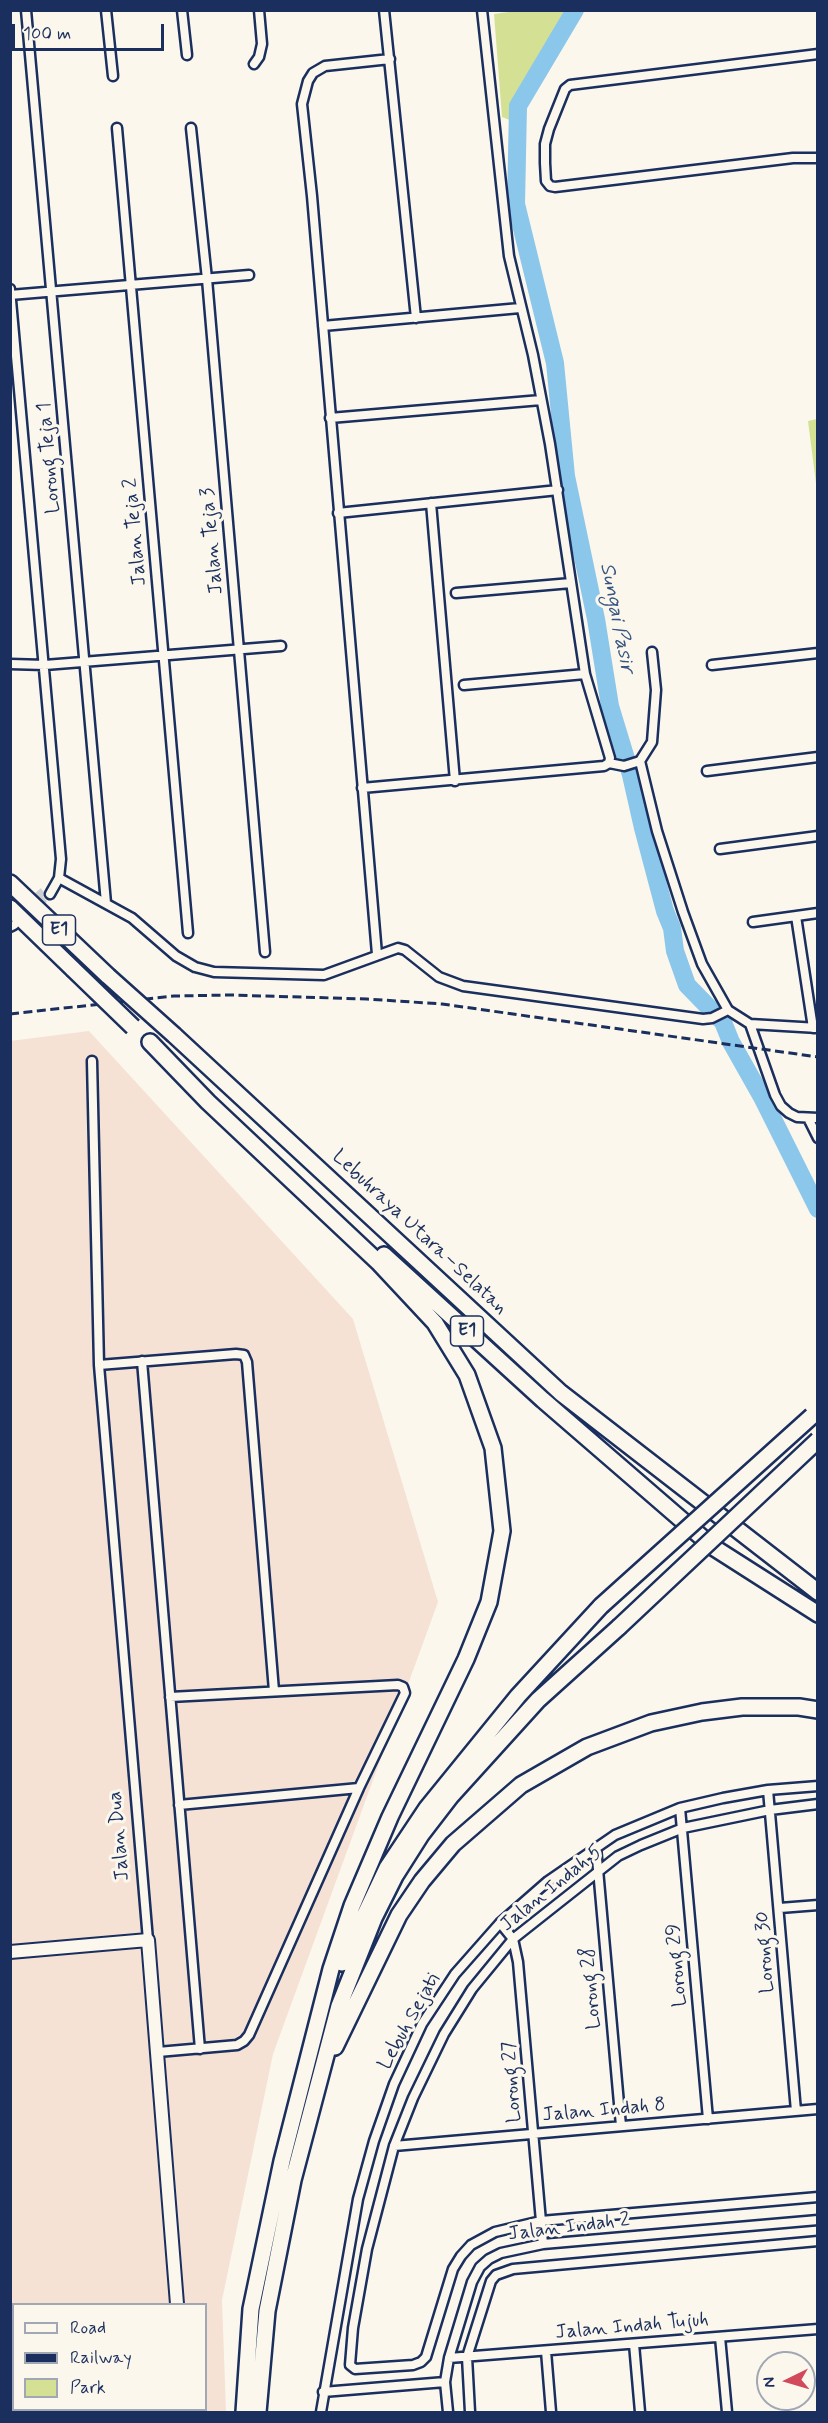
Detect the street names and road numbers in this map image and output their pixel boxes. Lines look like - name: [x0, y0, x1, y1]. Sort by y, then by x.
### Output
- street label: Lorong Teja 1: [33, 401, 67, 515]
- street label: Jalan Teja 2: [119, 477, 153, 587]
- street label: Jalan Teja 3: [196, 486, 230, 596]
- road number: E1: [42, 915, 76, 945]
- street label: Lebuhraya Utara–Selatan: [326, 1145, 512, 1321]
- road number: E1: [450, 1316, 484, 1346]
- street label: Jalan Dua: [104, 1790, 136, 1882]
- street label: Jalan Indah 5: [496, 1841, 608, 1937]
- street label: Lorong 30: [751, 1910, 781, 1994]
- street label: Lorong 29: [662, 1922, 694, 2008]
- street label: Lorong 28: [576, 1946, 608, 2030]
- street label: Lebuh Sejati: [374, 1970, 446, 2074]
- street label: Lorong 27: [498, 2041, 528, 2123]
- street label: Jalan Indah 8: [541, 2094, 667, 2128]
- street label: Jalan Indah 2: [507, 2209, 631, 2247]
- street label: Jalan Indah Tujuh: [554, 2308, 710, 2346]

